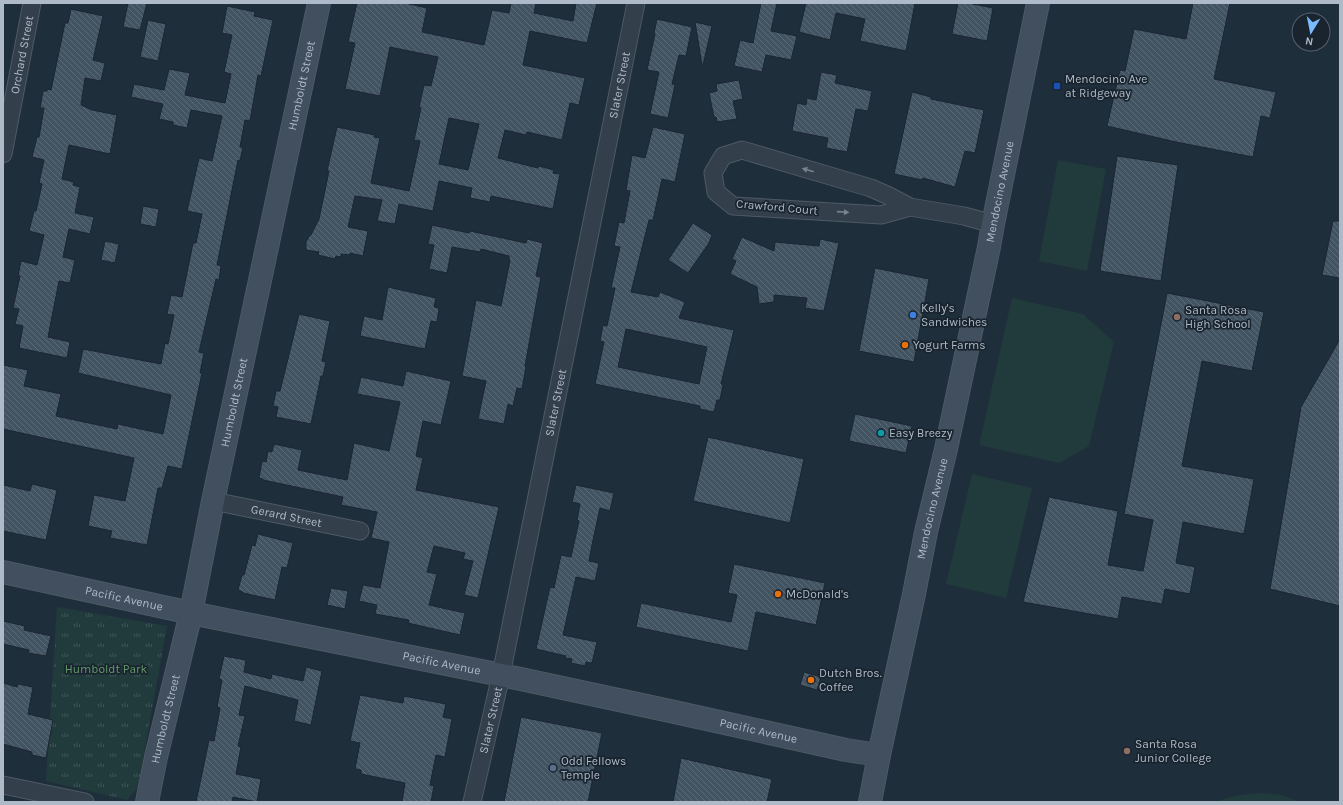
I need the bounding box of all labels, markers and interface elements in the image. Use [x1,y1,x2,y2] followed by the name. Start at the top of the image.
[1291,12,1331,52] north arrow
[8,14,37,95] street label: Orchard Street
[1304,34,1314,48] text: N
[285,39,318,132] street label: Humboldt Street
[606,50,633,120] street label: Slater Street
[1065,72,1147,100] place label: Mendocino Ave at Ridgeway
[1052,81,1062,91] marker: Mendocino Ave at Ridgeway
[983,140,1017,244] street label: Mendocino Avenue
[802,167,814,173] one-way arrow
[736,196,819,218] street label: Crawford Court
[837,209,849,216] one-way arrow
[921,301,987,329] place label: Kelly's Sandwiches
[1185,303,1251,331] place label: Santa Rosa High School
[908,310,918,320] marker: Kelly's Sandwiches
[1172,312,1182,322] marker: Santa Rosa High School
[913,338,986,352] place label: Yogurt Farms
[900,340,910,350] marker: Yogurt Farms
[218,356,250,448] street label: Humboldt Street
[542,367,569,437] street label: Slater Street
[889,426,953,440] place label: Easy Breezy
[876,428,886,438] marker: Easy Breezy
[914,457,951,560] street label: Mendocino Avenue
[250,502,324,530] street label: Gerard Street
[84,583,164,614] street label: Pacific Avenue
[786,587,849,601] place label: McDonald's
[773,589,783,599] marker: McDonald's
[401,648,482,678] street label: Pacific Avenue
[65,662,147,676] park label: Humboldt Park
[819,666,882,694] place label: Dutch Bros. Coffee
[148,673,183,765] street label: Humboldt Street
[806,675,816,685] marker: Dutch Bros. Coffee
[476,685,505,755] street label: Slater Street
[718,715,799,746] street label: Pacific Avenue
[1135,737,1211,765] place label: Santa Rosa Junior College
[1122,746,1132,756] marker: Santa Rosa Junior College
[561,754,626,782] place label: Odd Fellows Temple
[548,763,558,773] marker: Odd Fellows Temple

